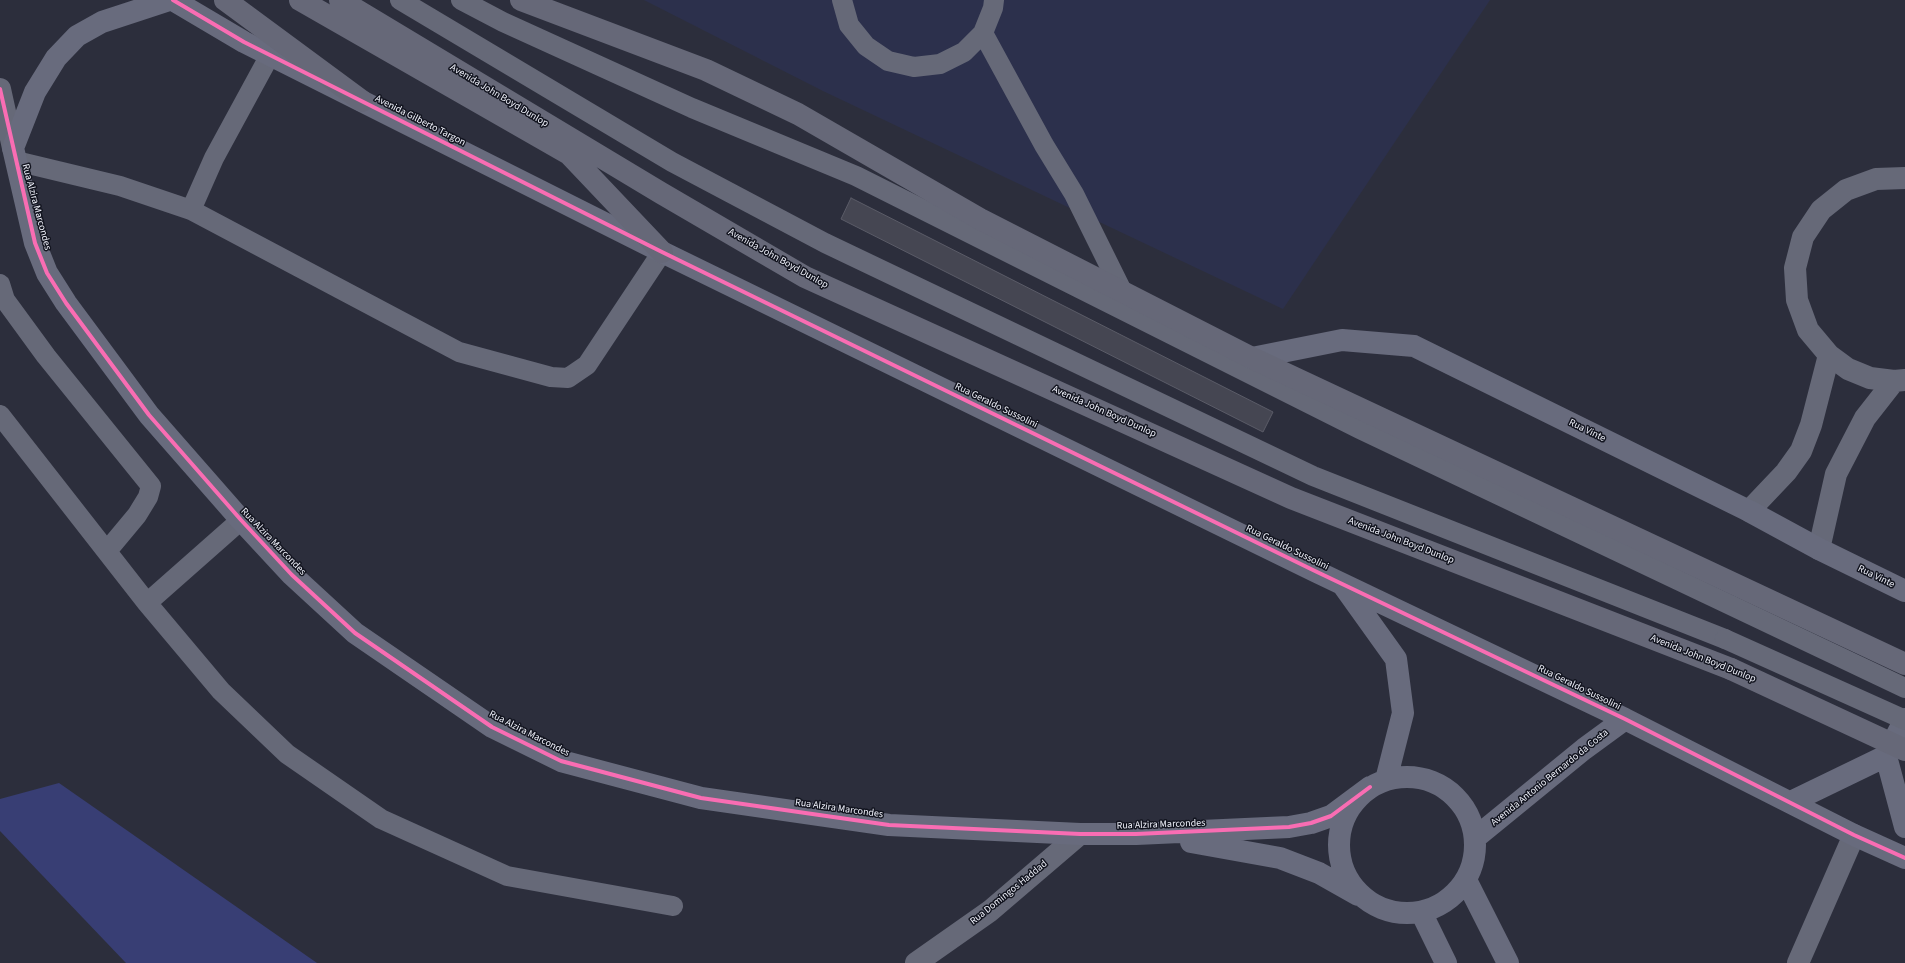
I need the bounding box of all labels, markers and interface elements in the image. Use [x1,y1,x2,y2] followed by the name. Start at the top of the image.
[448,62,550,130] street label: Avenida John Boyd Dunlop
[373,93,467,149] street label: Avenida Gilberto Targon
[19,163,53,251] street label: Rua Alzira Marcondes
[726,226,830,292] street label: Avenida John Boyd Dunlop
[953,381,1039,431] street label: Rua Geraldo Sussolini
[1050,384,1158,440] street label: Avenida John Boyd Dunlop
[1567,417,1607,445] street label: Rua Vinte
[238,506,308,578] street label: Rua Alzira Marcondes
[1346,515,1456,567] street label: Avenida John Boyd Dunlop
[1244,523,1330,573] street label: Rua Geraldo Sussolini
[1856,563,1896,591] street label: Rua Vinte
[1649,632,1757,686] street label: Avenida John Boyd Dunlop
[1536,663,1622,713] street label: Rua Geraldo Sussolini
[487,709,571,759] street label: Rua Alzira Marcondes
[1489,727,1611,829] street label: Avenida Antonio Bernardo da Costa
[794,797,884,821] street label: Rua Alzira Marcondes
[1116,817,1206,833] street label: Rua Alzira Marcondes
[968,858,1050,928] street label: Rua Domingos Haddad

